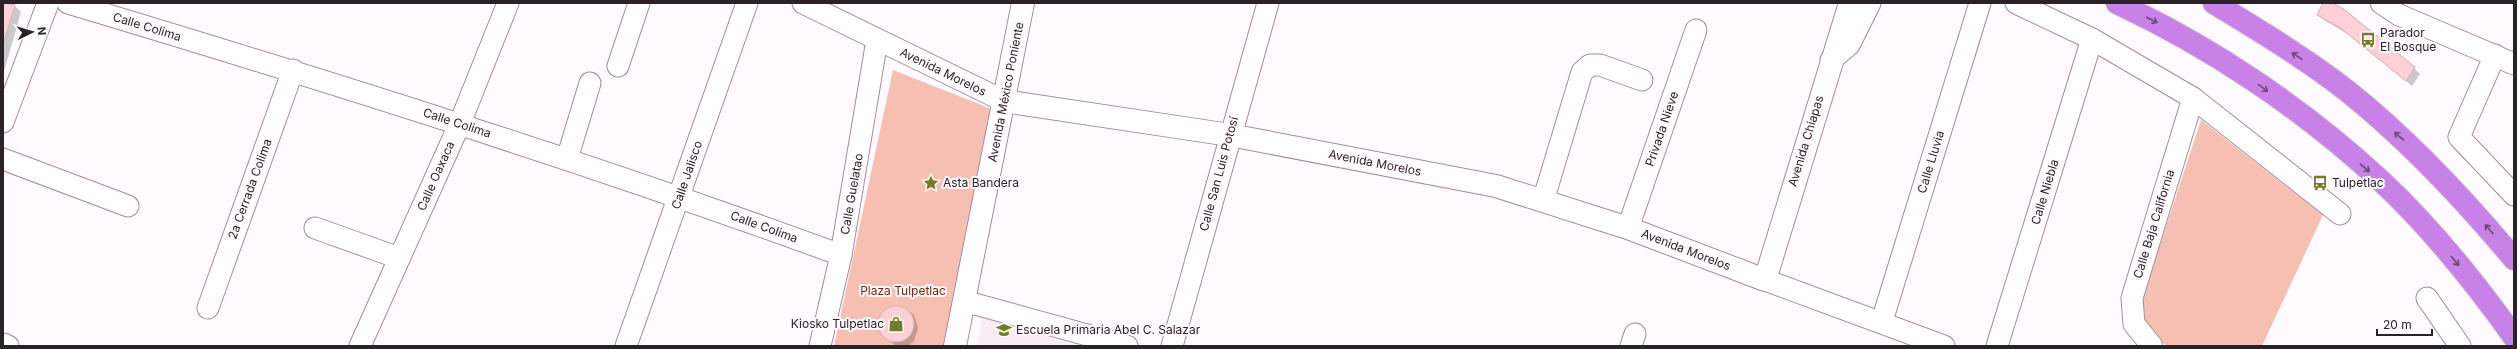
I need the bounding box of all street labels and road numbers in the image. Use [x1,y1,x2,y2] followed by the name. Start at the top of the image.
[111,9,183,44] street label: Calle Colima
[985,21,1026,163] street label: Avenida México Poniente
[898,44,989,99] street label: Avenida Morelos
[1642,89,1681,168] street label: Privada Nieve
[1785,93,1827,188] street label: Avenida Chiapas
[421,104,493,141] street label: Calle Colima
[1196,115,1241,233] street label: Calle San Luis Potosí
[1914,129,1947,195] street label: Calle Lluvia
[224,137,275,241] street label: 2a Cerrada Colima
[414,139,458,213] street label: Calle Oaxaca
[668,139,705,211] street label: Calle Jalisco
[1327,146,1423,179] street label: Avenida Morelos
[837,152,866,236] street label: Calle Guelatao
[2027,157,2062,226] street label: Calle Niebla
[2130,167,2177,280] street label: Calle Baja California
[728,207,800,246] street label: Calle Colima
[1640,226,1733,273] street label: Avenida Morelos

